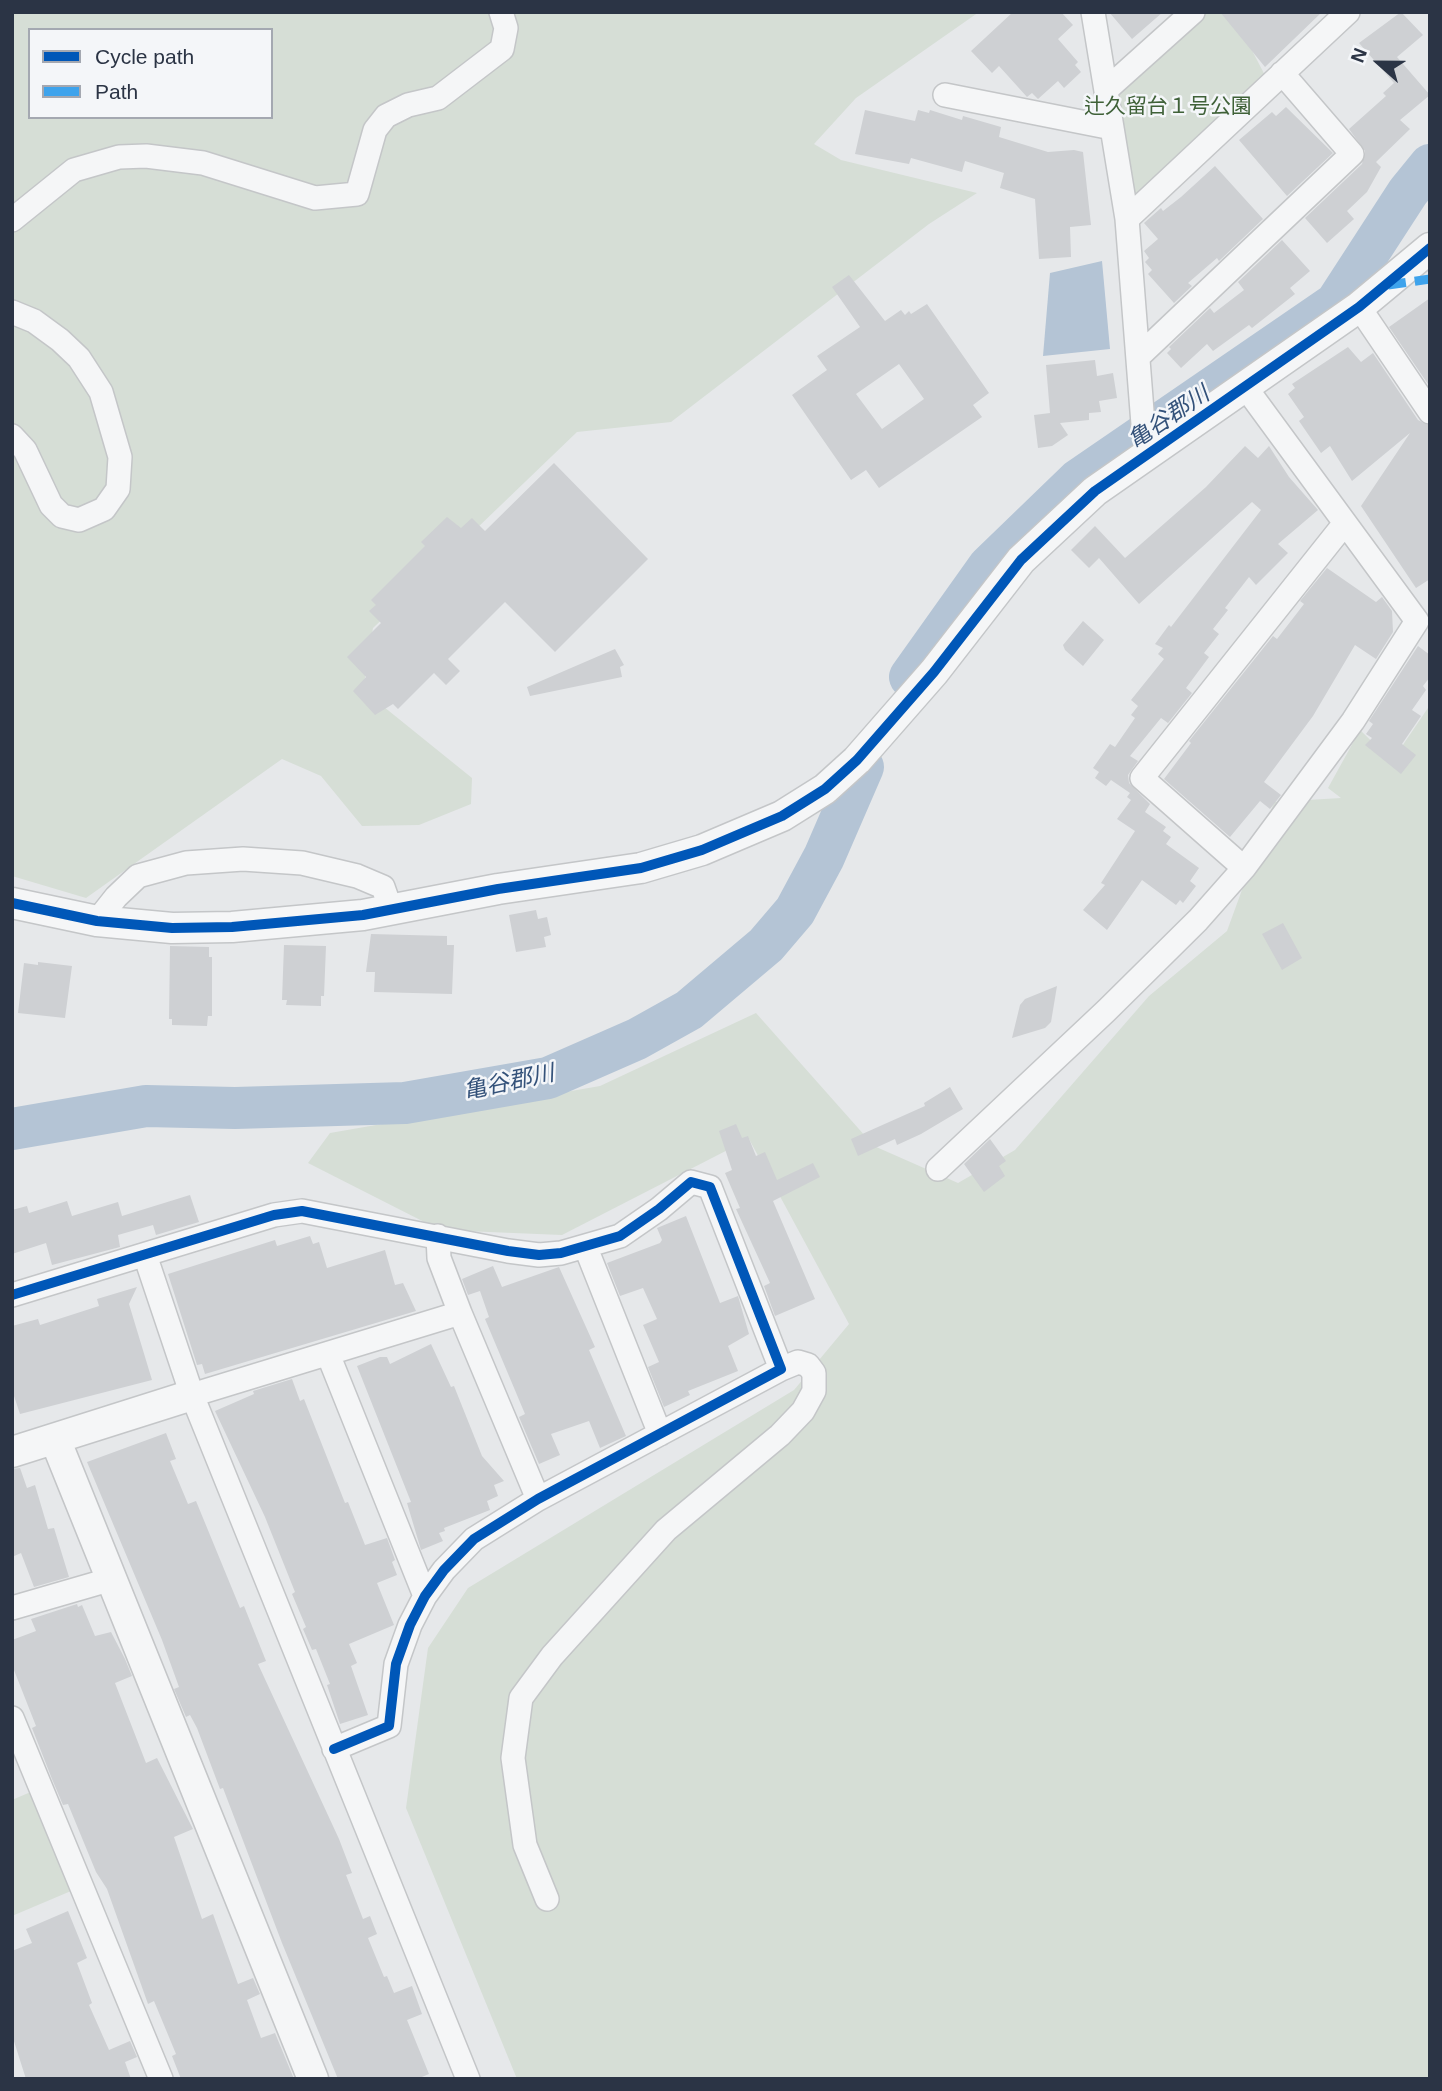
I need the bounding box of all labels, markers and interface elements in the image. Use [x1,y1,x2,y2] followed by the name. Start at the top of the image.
[28,28,273,119] legend
[1344,28,1414,98] north arrow
[95,45,194,68] text: Cycle path
[1347,45,1371,65] text: N
[95,80,138,103] text: Path
[1084,94,1252,120] park label: 辻久留台１号公園
[1123,381,1215,455] water label: 亀谷郡川
[461,1060,557,1106] water label: 亀谷郡川

